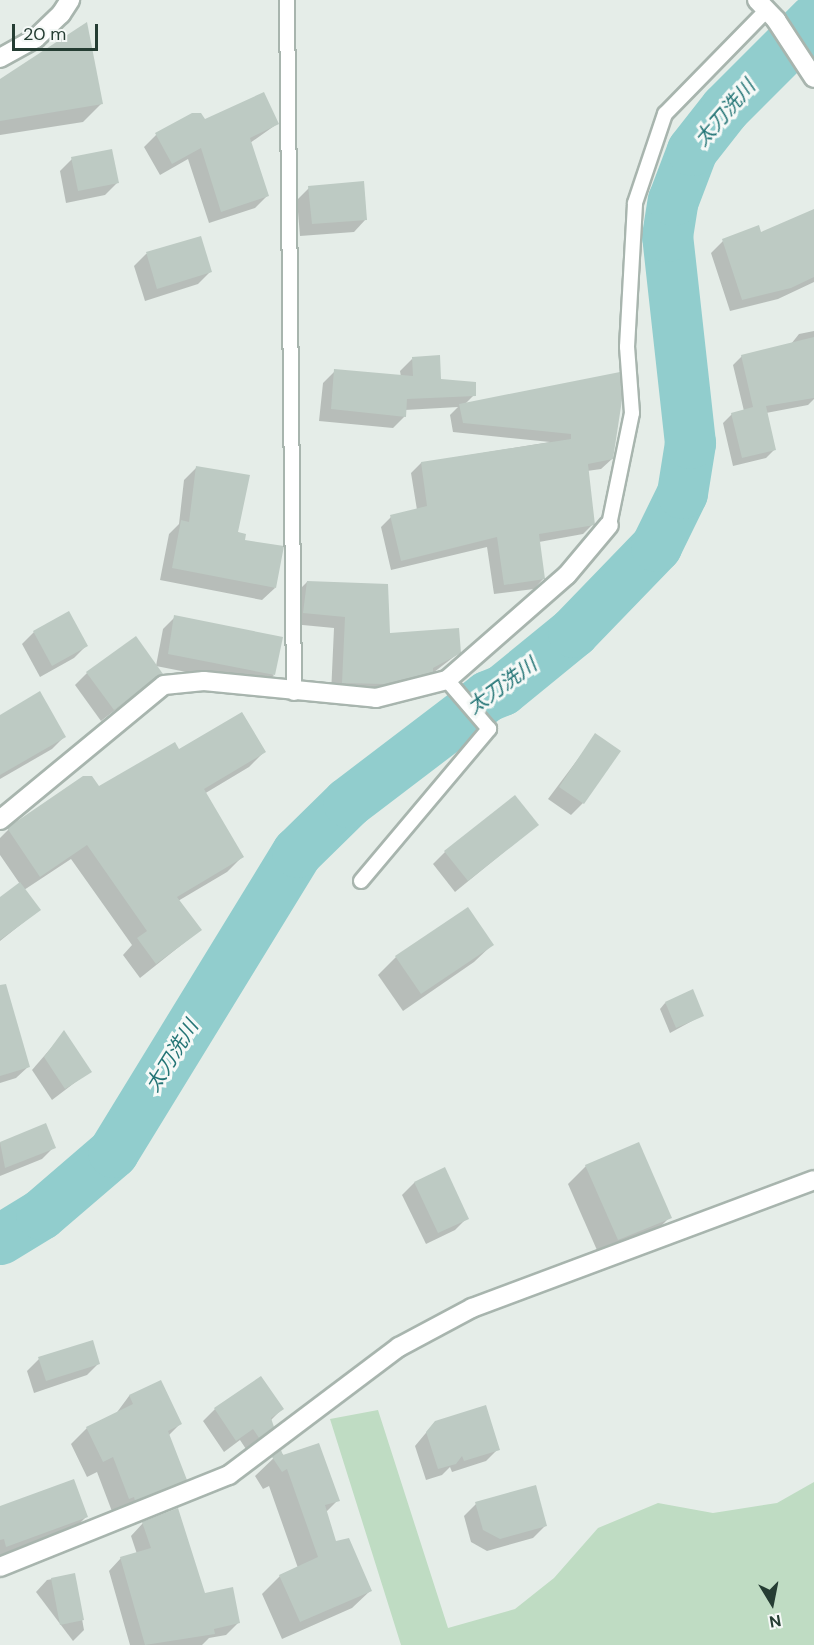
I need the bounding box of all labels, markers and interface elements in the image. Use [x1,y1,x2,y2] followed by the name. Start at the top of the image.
[15,12,100,50] scale bar
[23,22,66,46] text: 20 m
[690,75,760,151] water label: 太刀洗川
[463,653,541,719] water label: 太刀洗川
[141,1016,203,1096] water label: 太刀洗川
[742,1573,802,1633] north arrow
[768,1610,783,1633] text: N

